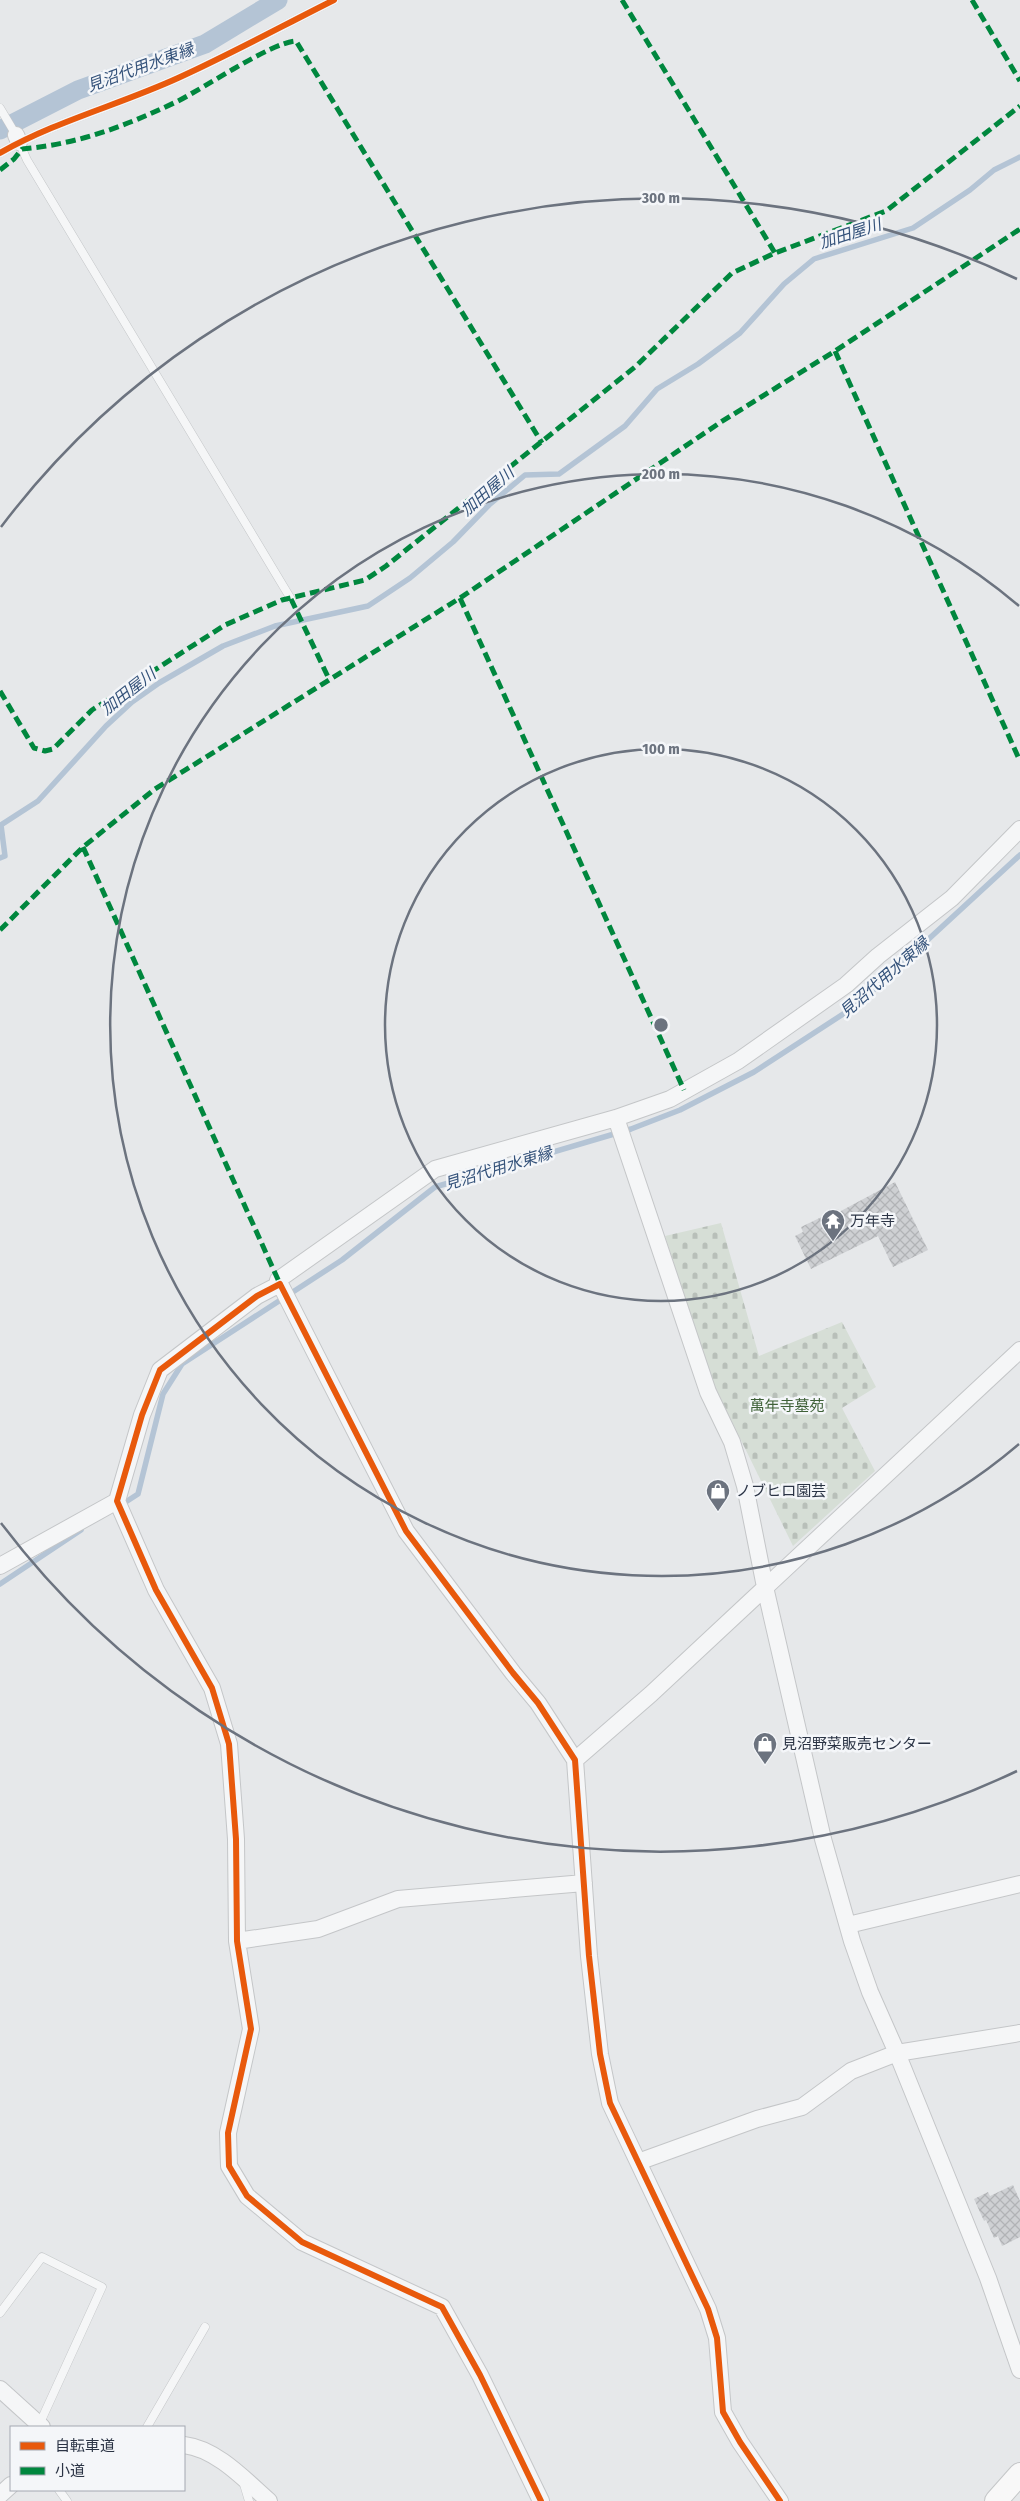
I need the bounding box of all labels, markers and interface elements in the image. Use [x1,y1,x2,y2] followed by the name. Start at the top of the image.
[84,39,198,96] water label: 見沼代用水東縁
[641,189,680,207] text: 300 m
[817,214,885,252] water label: 加田屋川
[457,462,519,520] water label: 加田屋川
[641,465,680,483] text: 200 m
[97,663,161,719] water label: 加田屋川
[642,740,680,758] text: 100 m
[836,932,934,1021] water label: 見沼代用水東縁
[652,1016,670,1034] centre of rings
[442,1142,556,1194] water label: 見沼代用水東縁
[820,1208,846,1242] temple icon: 万年寺
[850,1212,895,1230] place label: 万年寺
[749,1397,825,1415] park label: 萬年寺墓苑
[705,1478,731,1512] shop icon: ノブヒロ園芸
[736,1482,826,1500] place label: ノブヒロ園芸
[752,1731,778,1765] shop icon: 見沼野菜販売センター
[782,1735,932,1753] place label: 見沼野菜販売センター
[10,2426,185,2491] legend
[55,2437,115,2455] text: 自転車道
[55,2462,85,2480] text: 小道

